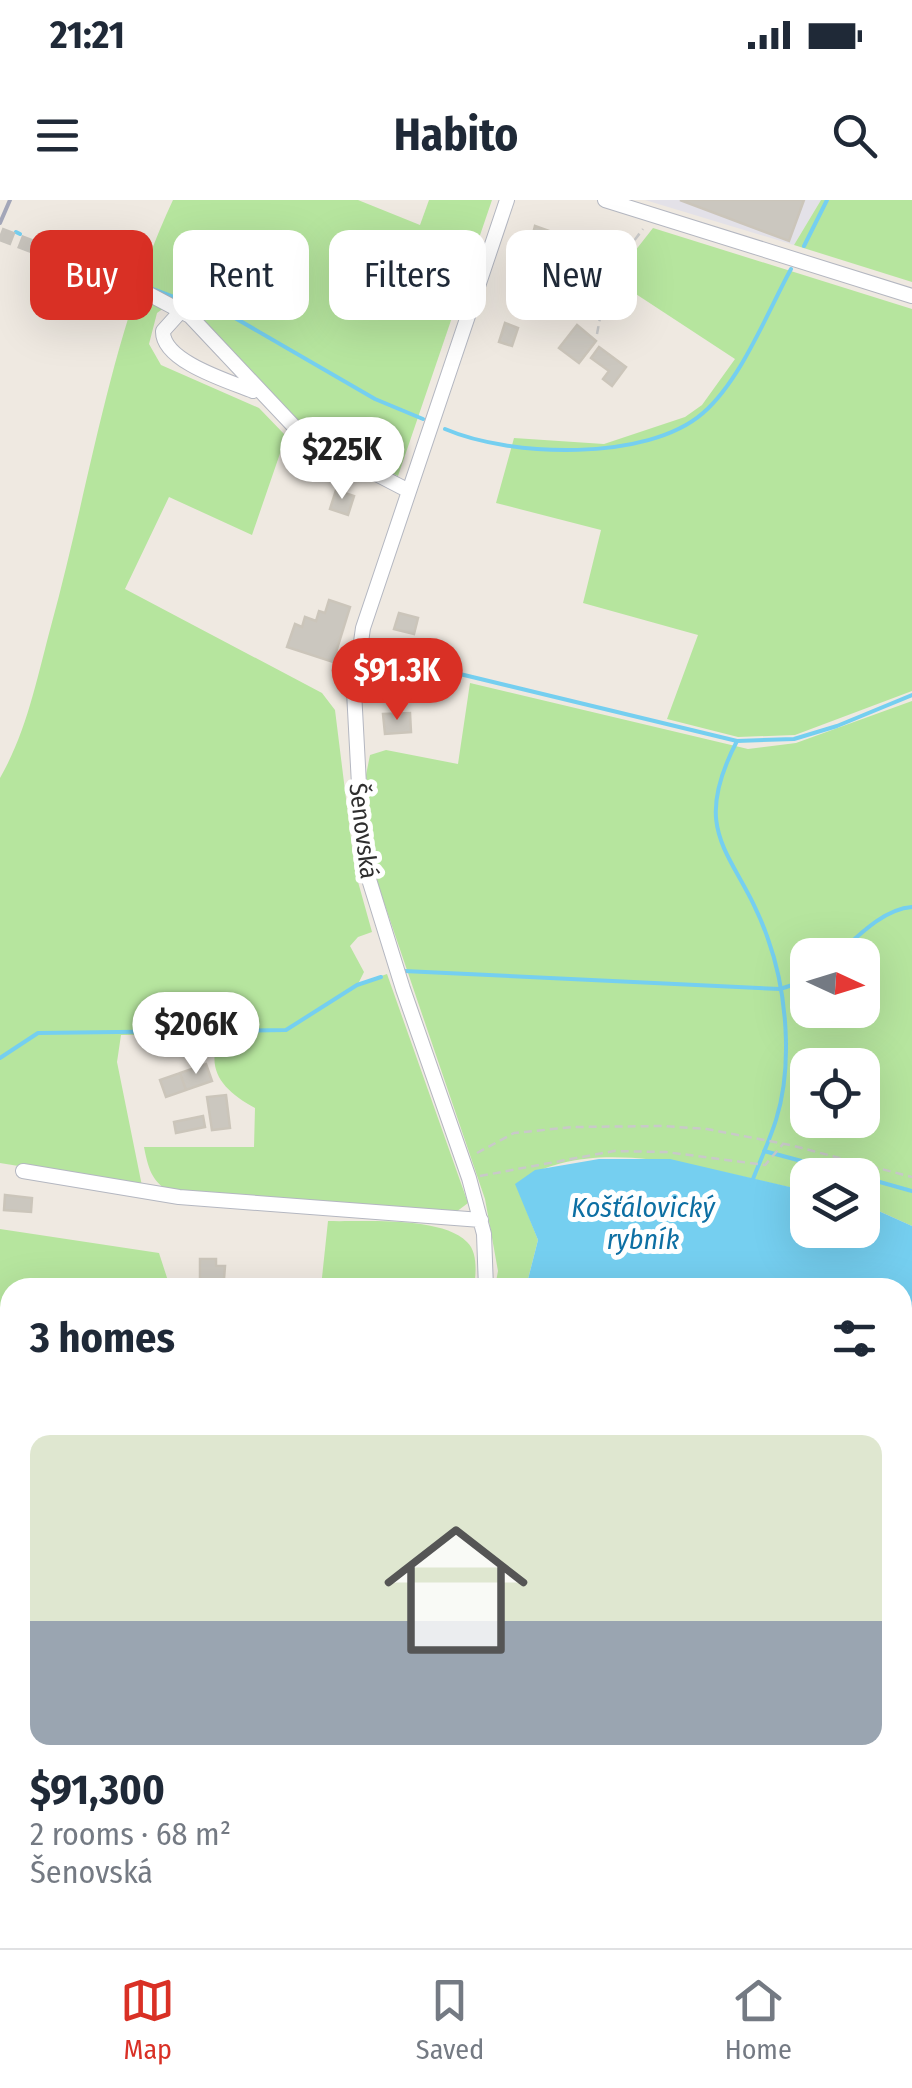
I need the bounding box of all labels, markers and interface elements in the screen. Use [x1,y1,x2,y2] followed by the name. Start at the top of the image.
[50,12,125,58] text: 21:21
[30,108,85,163] icon: menu
[394,108,518,162] text: Habito
[827,108,882,163] icon: search
[30,230,153,320] chip: Buy
[173,230,309,320] chip: Rent
[329,230,486,320] chip: Filters
[506,230,637,320] chip: New
[272,417,412,502] pin: $225K
[302,430,382,468] text: $225K
[316,638,478,723] pin: $91.3K
[354,651,440,689] text: $91.3K
[342,781,385,881] street label: Šenovská
[790,938,880,1028] north arrow
[790,938,880,1248] map controls
[126,992,266,1077] pin: $206K
[154,1005,238,1043] text: $206K
[790,1048,880,1138] button: locate
[790,1158,880,1248] button: layers
[571,1191,716,1256] water label: Košťálovický rybník
[827,1311,882,1366] icon: filters
[30,1313,175,1363] text: 3 homes
[366,1500,546,1680] icon: home
[30,1765,165,1815] text: $91,300
[30,1815,231,1853] text: 2 rooms · 68 m²
[30,1853,153,1891] text: Šenovská
[120,1973,175,2066] tab: Map
[416,1973,484,2066] tab: Saved
[725,1973,792,2066] tab: Home

